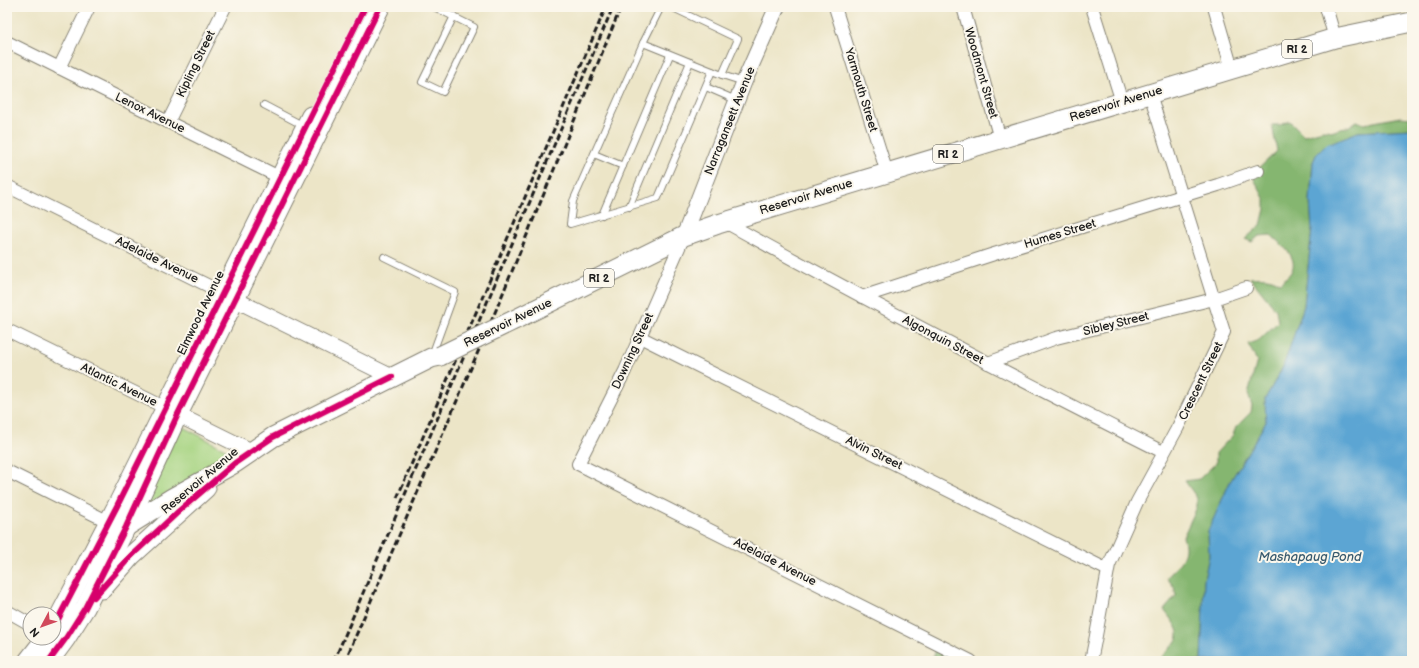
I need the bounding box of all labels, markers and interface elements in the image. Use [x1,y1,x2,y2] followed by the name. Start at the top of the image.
[961,26,1001,121] street label: Woodmont Street
[173,28,219,100] street label: Kipling Street
[1282,40,1312,58] road number: RI 2
[841,45,881,134] street label: Yarmouth Street
[701,65,759,177] street label: Narragansett Avenue
[1068,83,1164,125] street label: Reservoir Avenue
[113,90,187,136] street label: Lenox Avenue
[933,145,963,163] road number: RI 2
[758,176,854,218] street label: Reservoir Avenue
[1022,216,1098,252] street label: Humes Street
[113,233,201,287] street label: Adelaide Avenue
[174,268,228,358] street label: Elmwood Avenue
[584,269,614,287] road number: RI 2
[462,295,554,351] street label: Reservoir Avenue
[1082,309,1151,339] street label: Sibley Street
[609,310,657,392] street label: Downing Street
[900,312,986,368] street label: Algonquin Street
[1175,339,1227,423] street label: Crescent Street
[78,360,160,410] street label: Atlantic Avenue
[843,433,905,473] street label: Alvin Street
[158,444,242,518] street label: Reservoir Avenue
[731,535,819,589] street label: Adelaide Avenue
[1259,549,1362,565] water label: Mashapaug Pond
[22,606,62,646] north arrow
[27,625,42,640] text: N

